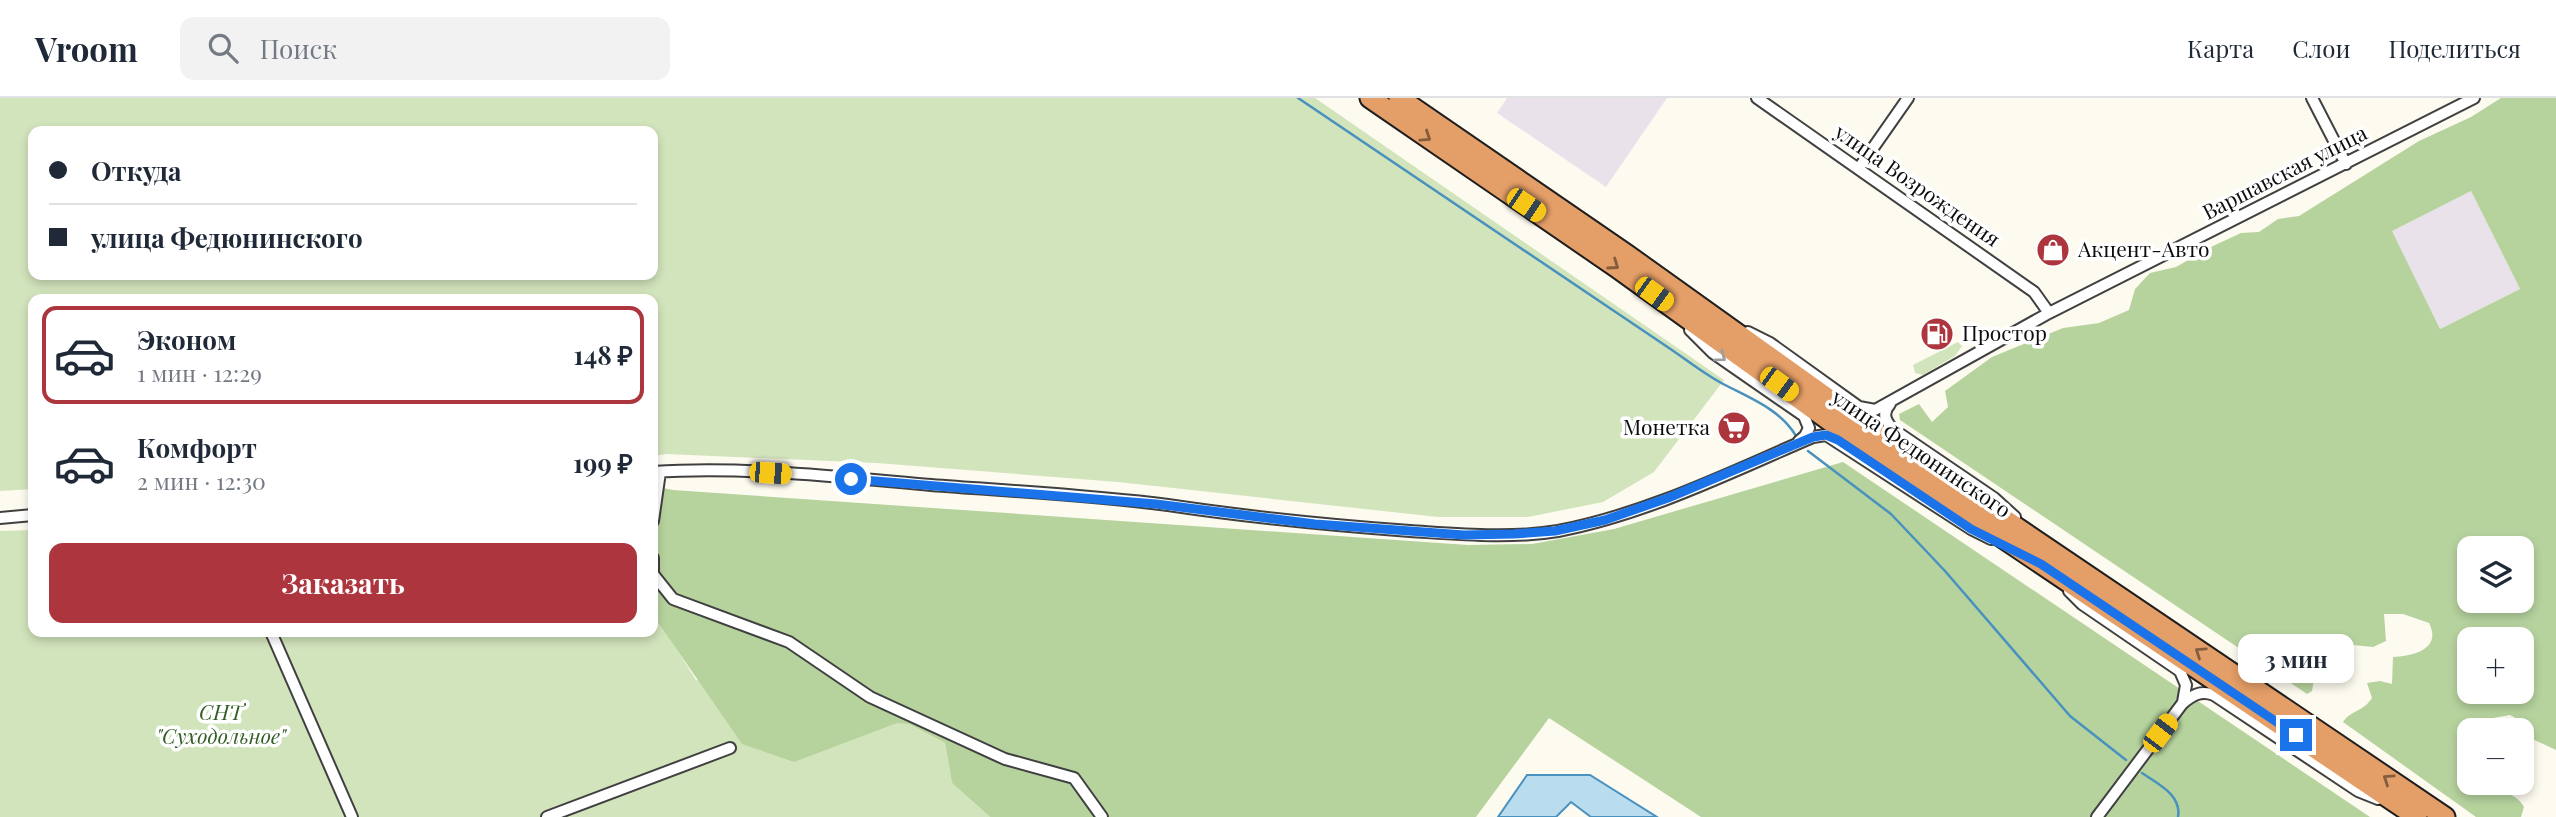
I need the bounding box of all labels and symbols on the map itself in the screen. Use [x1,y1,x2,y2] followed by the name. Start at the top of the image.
[1829,116,2006,252] street label: улица Возрождения
[2197,117,2372,225] street label: Варшавская улица
[1418,128,1431,141] one-way arrow
[1503,185,1550,225] car
[2034,231,2072,269] shop icon: Акцент-Авто
[2077,234,2210,262] place label: Акцент-Авто
[1606,257,1619,269] one-way arrow
[1631,273,1678,315] car
[1918,315,1956,353] fuel station icon: Простор
[1962,318,2047,346] place label: Простор
[1713,349,1726,362] one-way arrow
[1756,363,1803,405] car
[1826,381,2017,523] street label: улица Федюнинского
[1715,409,1753,447] supermarket icon: Монетка
[1623,412,1711,440] place label: Монетка
[749,461,792,485] car
[835,463,867,495] route start
[2238,634,2354,682] callout: 3 мин
[2195,647,2208,660] one-way arrow
[156,697,288,749] park label: СНТ "Суходольное"
[2139,710,2182,756] car
[2280,719,2312,751] route end
[2383,774,2396,787] one-way arrow

